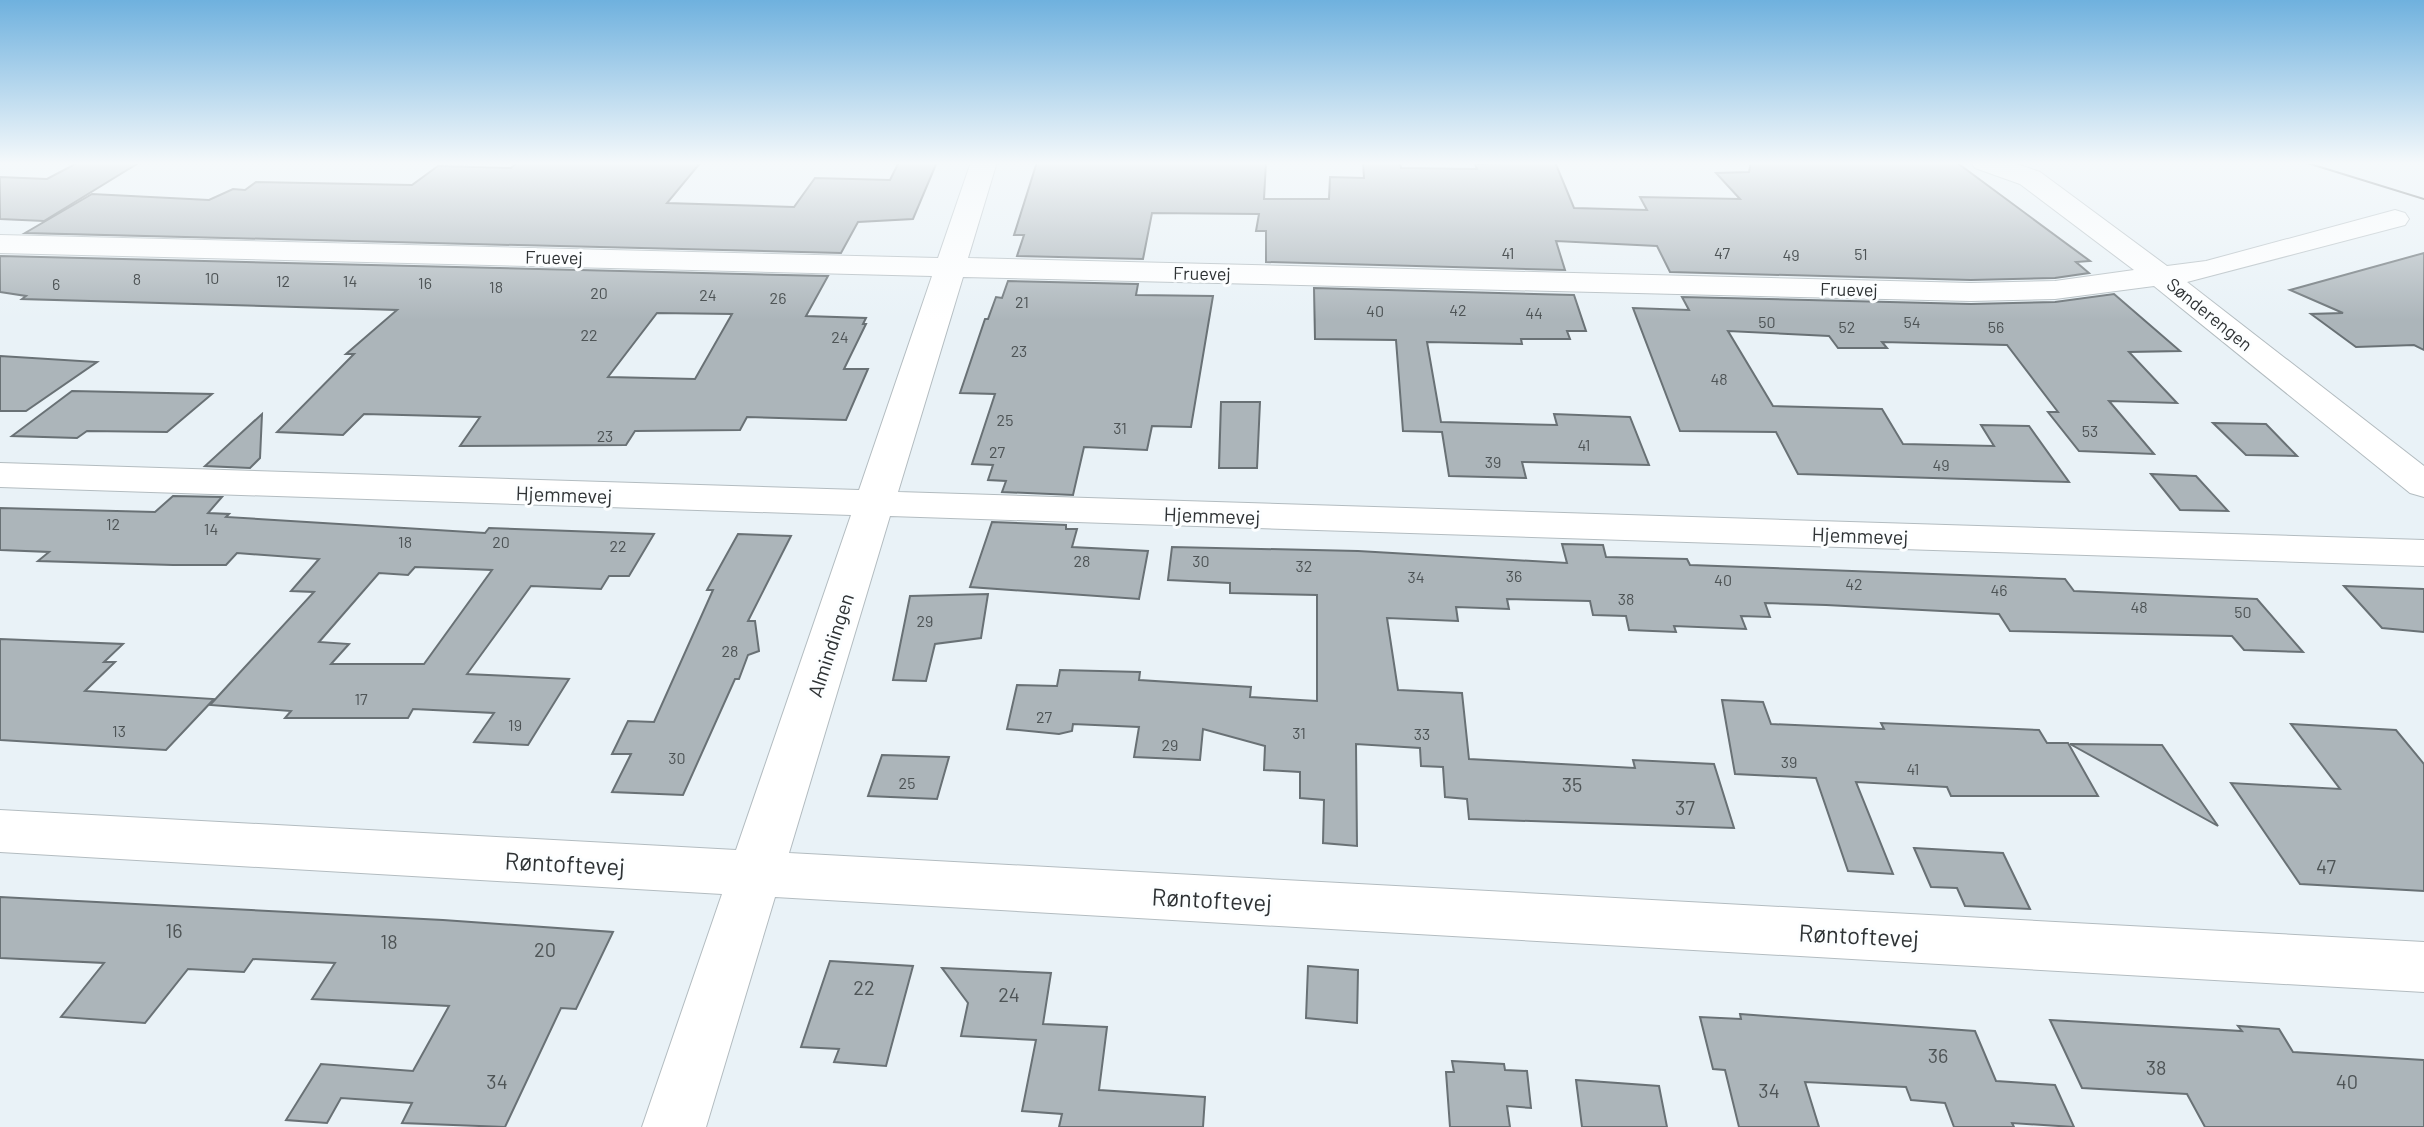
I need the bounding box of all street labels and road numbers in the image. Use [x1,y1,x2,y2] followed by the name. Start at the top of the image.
[525,245,583,269] street label: Fruevej
[1173,261,1231,285] street label: Fruevej
[2163,273,2257,355] street label: Sønderengen
[1820,277,1878,301] street label: Fruevej
[515,480,613,508] street label: Hjemmevej
[1163,501,1261,529] street label: Hjemmevej
[1811,521,1909,549] street label: Hjemmevej
[802,590,858,700] street label: Almindingen
[504,845,626,881] street label: Røntoftevej
[1151,881,1273,917] street label: Røntoftevej
[1798,917,1920,953] street label: Røntoftevej

